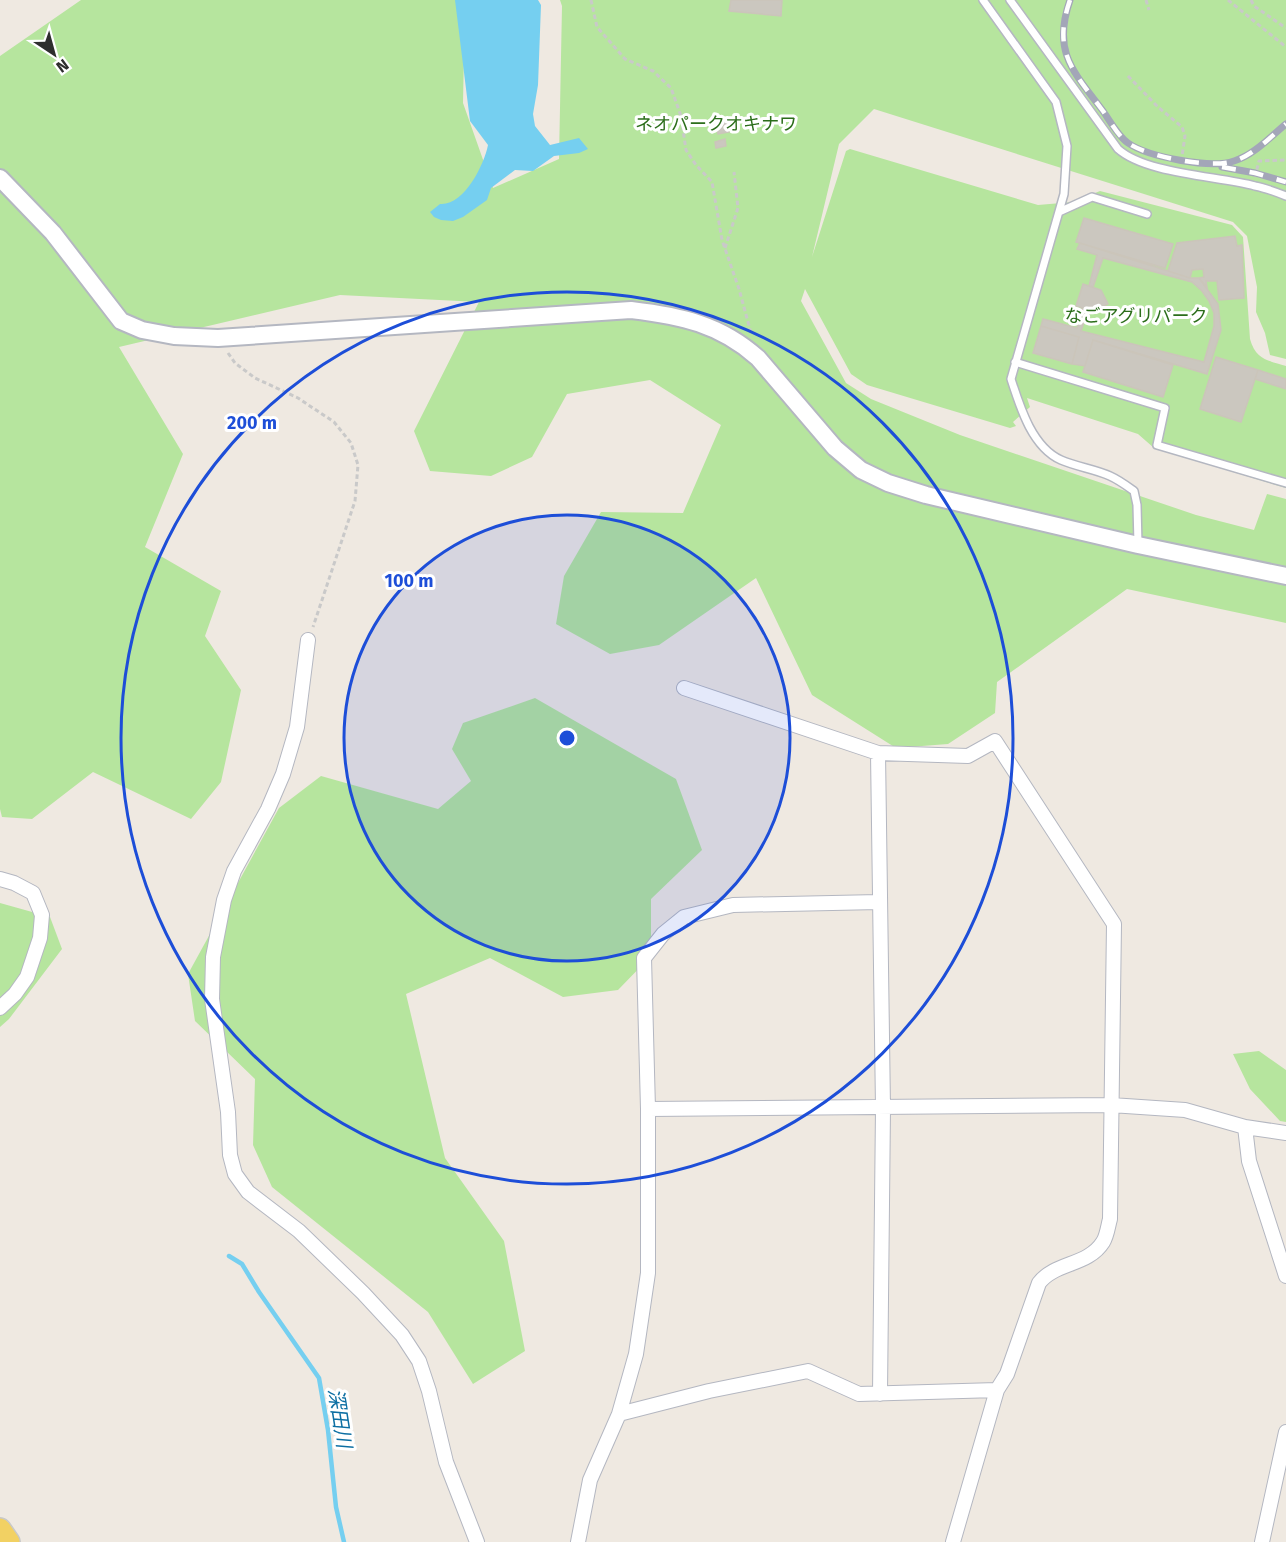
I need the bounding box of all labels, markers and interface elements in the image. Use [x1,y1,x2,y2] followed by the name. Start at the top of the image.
[24,24,84,84] north arrow
[53,55,72,77] text: N
[635,113,797,135] park label: ネオパークオキナワ
[1064,305,1208,327] park label: なごアグリパーク
[227,412,277,434] text: 200 m
[385,570,433,592] text: 100 m
[557,728,577,748] centre of rings
[323,1386,357,1451] water label: 深田川

